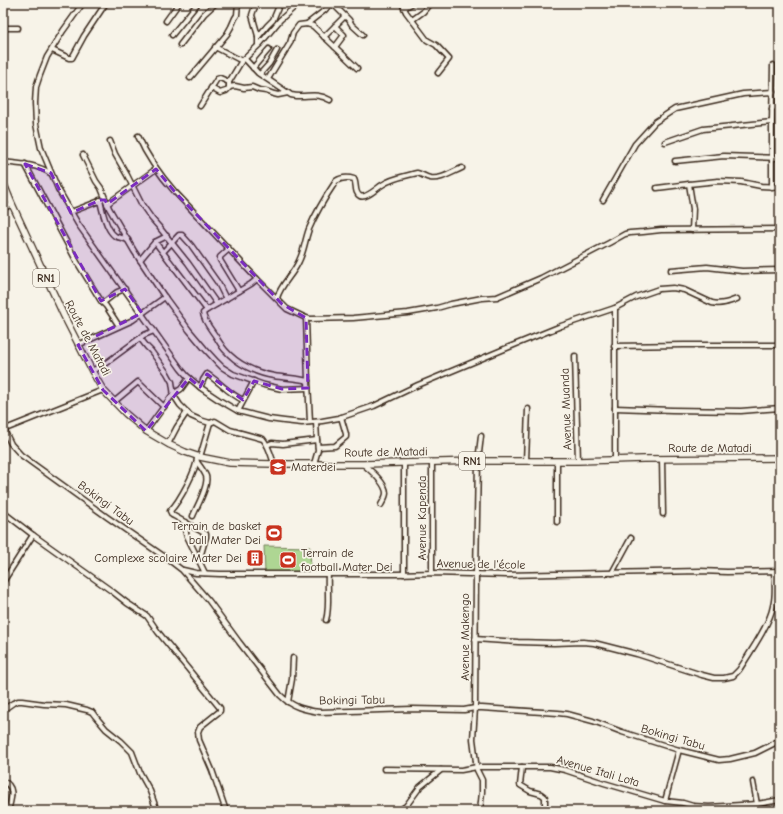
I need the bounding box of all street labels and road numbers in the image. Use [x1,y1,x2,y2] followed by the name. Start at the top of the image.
[33,269,59,287] road number: RN1
[62,298,114,378] street label: Route de Matadi
[558,368,574,450] street label: Avenue Muanda
[668,441,752,455] street label: Route de Matadi
[344,444,428,460] street label: Route de Matadi
[459,452,485,470] road number: RN1
[415,475,429,561] street label: Avenue Kapenda
[75,478,137,528] street label: Bokingi Tabu
[437,556,525,572] street label: Avenue de l'école
[458,593,472,681] street label: Avenue Makengo
[319,692,385,708] street label: Bokingi Tabu
[639,721,707,753] street label: Bokingi Tabu
[555,753,641,789] street label: Avenue Itali Lota

